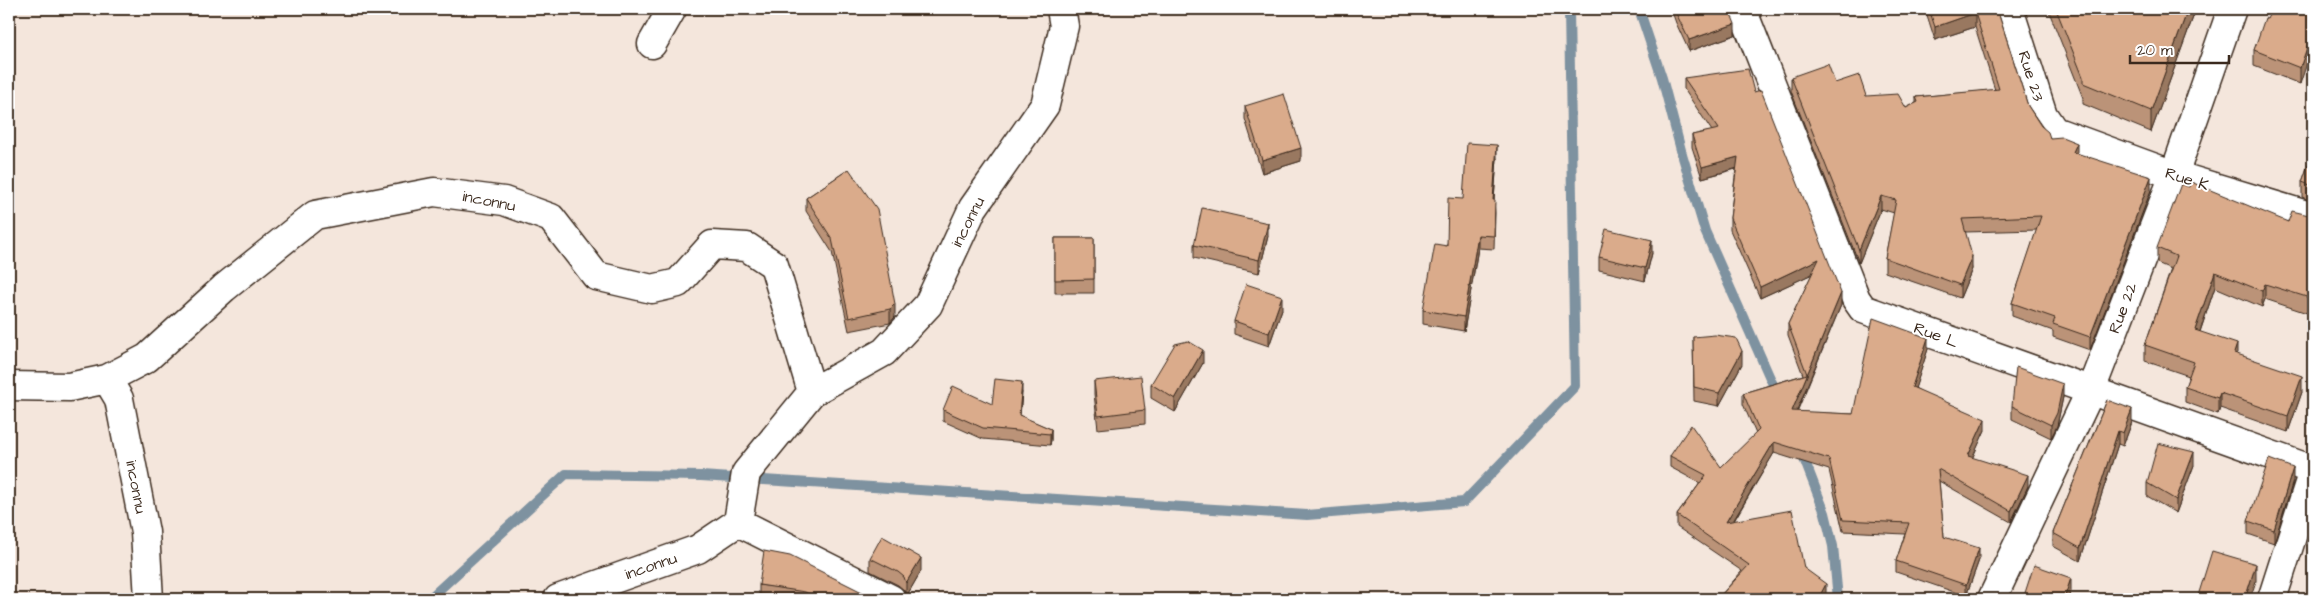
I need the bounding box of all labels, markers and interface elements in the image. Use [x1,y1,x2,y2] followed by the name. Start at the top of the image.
[2130,32,2228,64] scale bar
[2137,40,2173,61] text: 20 m
[2013,48,2049,104] street label: Rue 23
[2163,162,2212,196] street label: Rue K
[461,185,517,217] street label: inconnu
[946,193,990,251] street label: inconnu
[2103,279,2143,337] street label: Rue 22
[1911,317,1961,353] street label: Rue L
[120,459,152,515] street label: inconnu
[622,547,680,585] street label: inconnu

